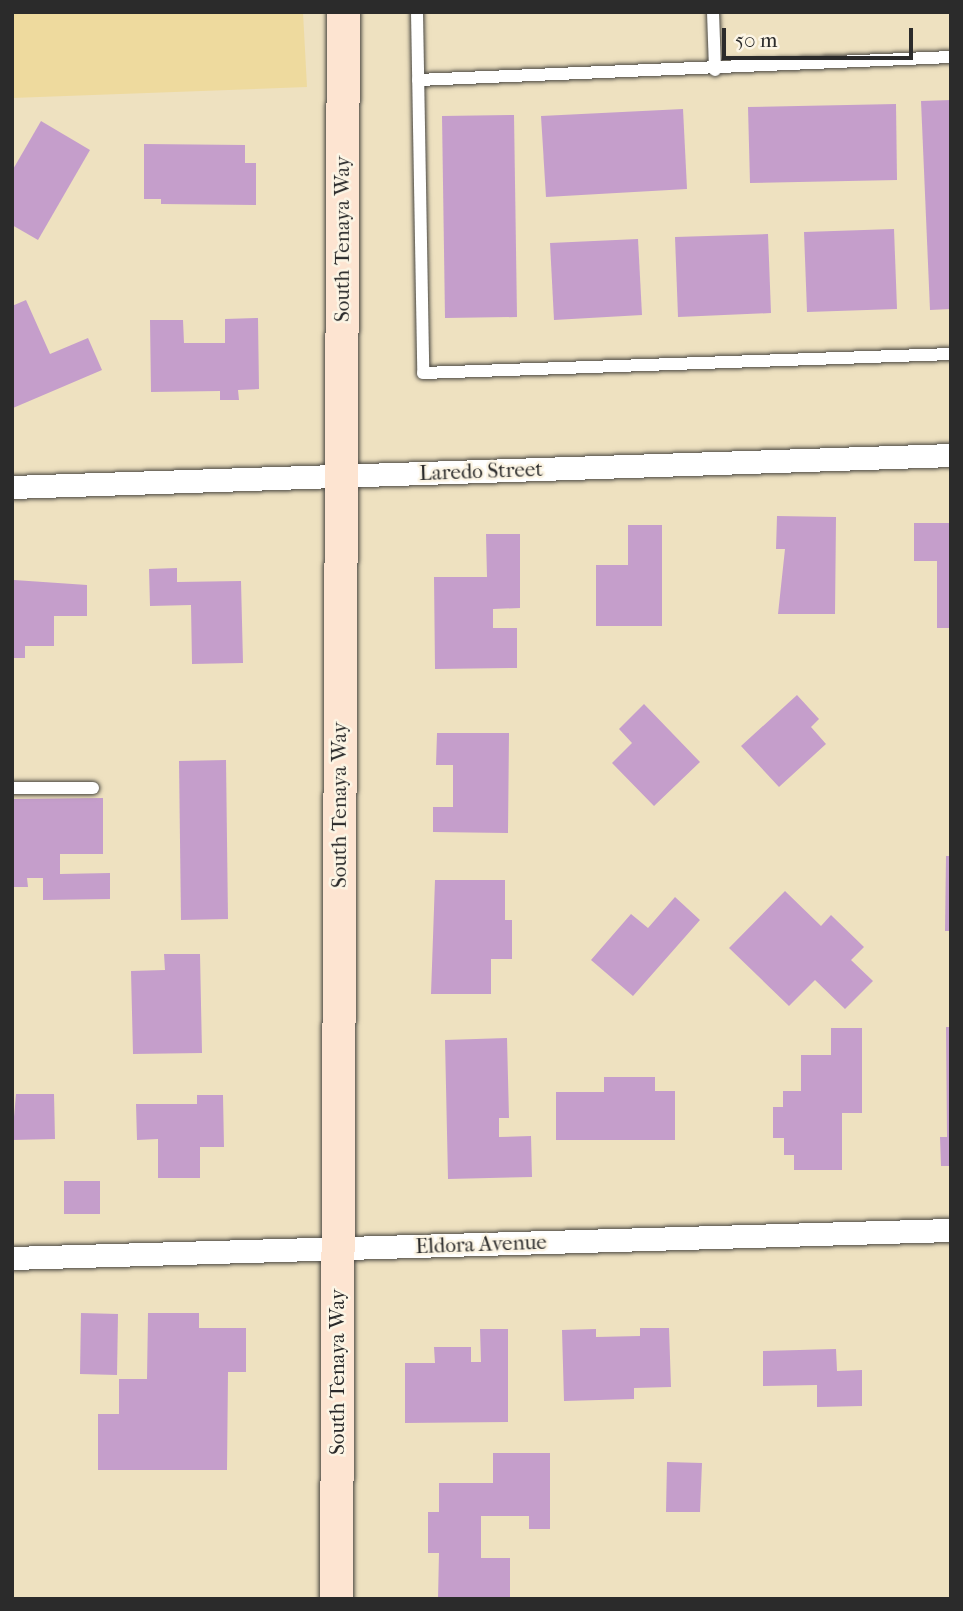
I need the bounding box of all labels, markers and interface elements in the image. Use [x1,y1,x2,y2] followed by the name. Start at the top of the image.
[725,14,916,58] scale bar
[735,28,778,52] text: 50 m
[329,156,355,322] street label: South Tenaya Way
[419,456,543,486] street label: Laredo Street
[326,722,352,888] street label: South Tenaya Way
[415,1229,547,1259] street label: Eldora Avenue
[324,1289,350,1455] street label: South Tenaya Way

